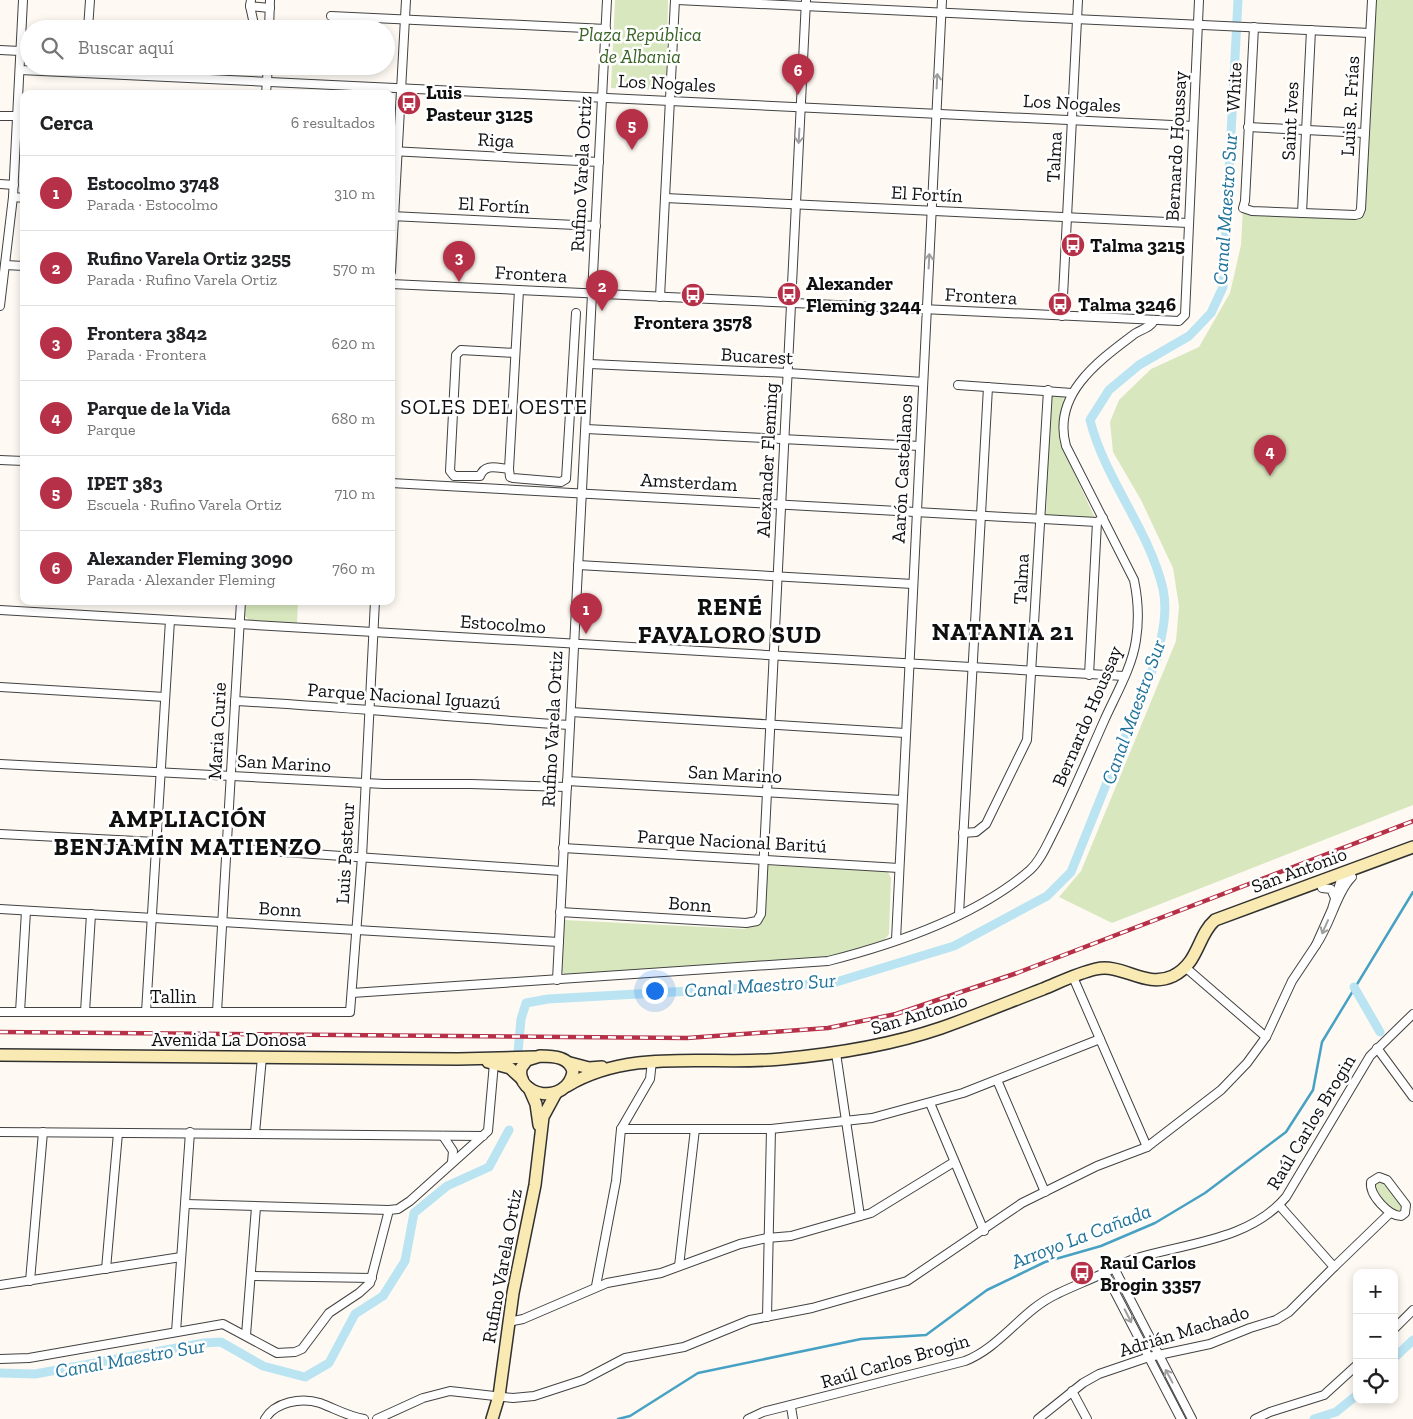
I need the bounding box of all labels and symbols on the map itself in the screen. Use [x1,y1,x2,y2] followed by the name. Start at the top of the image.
[578,23,702,68] park label: Plaza República de Albania
[782,54,814,95] pin: 6
[1336,55,1364,157] street label: Luis R. Frías
[1221,62,1247,112] street label: White
[617,69,717,97] street label: Los Nogales
[1161,70,1191,222] street label: Bernardo Houssay
[933,73,942,89] one-way arrow
[426,81,533,126] place label: Luis Pasteur 3125
[1276,81,1304,161] street label: Saint Ives
[1022,89,1122,117] street label: Los Nogales
[396,90,422,116] bus stop icon: Luis Pasteur 3125
[565,95,597,253] street label: Rufino Varela Ortiz
[616,109,648,150] pin: 5
[477,128,515,152] street label: Riga
[795,128,804,144] one-way arrow
[1041,131,1067,183] street label: Talma
[1208,132,1242,286] water label: Canal Maestro Sur
[891,181,964,207] street label: El Fortín
[458,192,531,218] street label: El Fortín
[1060,232,1086,258] bus stop icon: Talma 3215
[1090,234,1185,257] place label: Talma 3215
[443,241,475,282] pin: 3
[924,253,933,269] one-way arrow
[494,261,568,287] street label: Frontera
[586,270,618,311] pin: 2
[806,272,921,317] place label: Alexander Fleming 3244
[776,281,802,307] bus stop icon: Alexander Fleming 3244
[680,282,706,308] bus stop icon: Frontera 3578
[944,283,1018,309] street label: Frontera
[1047,291,1073,317] bus stop icon: Talma 3246
[1078,293,1176,316] place label: Talma 3246
[634,311,752,334] place label: Frontera 3578
[720,343,794,369] street label: Bucarest
[751,381,783,538] street label: Alexander Fleming
[400,394,588,419] district label: SOLES DEL OESTE
[887,394,917,544] street label: Aarón Castellanos
[1254,435,1286,476] pin: 4
[640,468,739,496] street label: Amsterdam
[1008,553,1034,605] street label: Talma
[638,592,822,649] district label: RENÉ FAVALORO SUD
[570,593,602,634] pin: 1
[459,610,547,638] street label: Estocolmo
[932,617,1074,646] district label: NATANIA 21
[1096,636,1170,787] water label: Canal Maestro Sur
[1047,642,1127,790] street label: Bernardo Houssay
[536,650,568,808] street label: Rufino Varela Ortiz
[307,678,502,714] street label: Parque Nacional Iguazú
[203,682,231,780] street label: Maria Curie
[236,749,332,777] street label: San Marino
[687,760,783,788] street label: San Marino
[331,802,359,904] street label: Luis Pasteur
[54,804,322,861] district label: AMPLIACIÓN BENJAMÍN MATIENZO
[637,825,828,857] street label: Parque Nacional Baritú
[1248,842,1350,898] street label: San Antonio
[668,891,712,917] street label: Bonn
[258,896,302,922] street label: Bonn
[1319,919,1329,934] one-way arrow
[683,968,837,1002] water label: Canal Maestro Sur
[642,978,668,1004] your location
[150,985,196,1008] street label: Tallin
[868,988,970,1040] street label: San Antonio
[152,1028,306,1051] street label: Avenida La Donosa
[1262,1050,1360,1194] street label: Raúl Carlos Brogin
[477,1187,527,1345] street label: Rufino Varela Ortiz
[1007,1198,1154,1274] water label: Arroyo La Cañada
[1100,1251,1202,1296] place label: Raul Carlos Brogin 3357
[1069,1260,1095,1286] bus stop icon: Raul Carlos Brogin 3357
[1116,1300,1252,1362] street label: Adrián Machado
[1124,1308,1133,1323] one-way arrow
[818,1329,972,1393] street label: Raúl Carlos Brogin
[53,1333,207,1383] water label: Canal Maestro Sur
[1164,1369,1173,1384] one-way arrow

